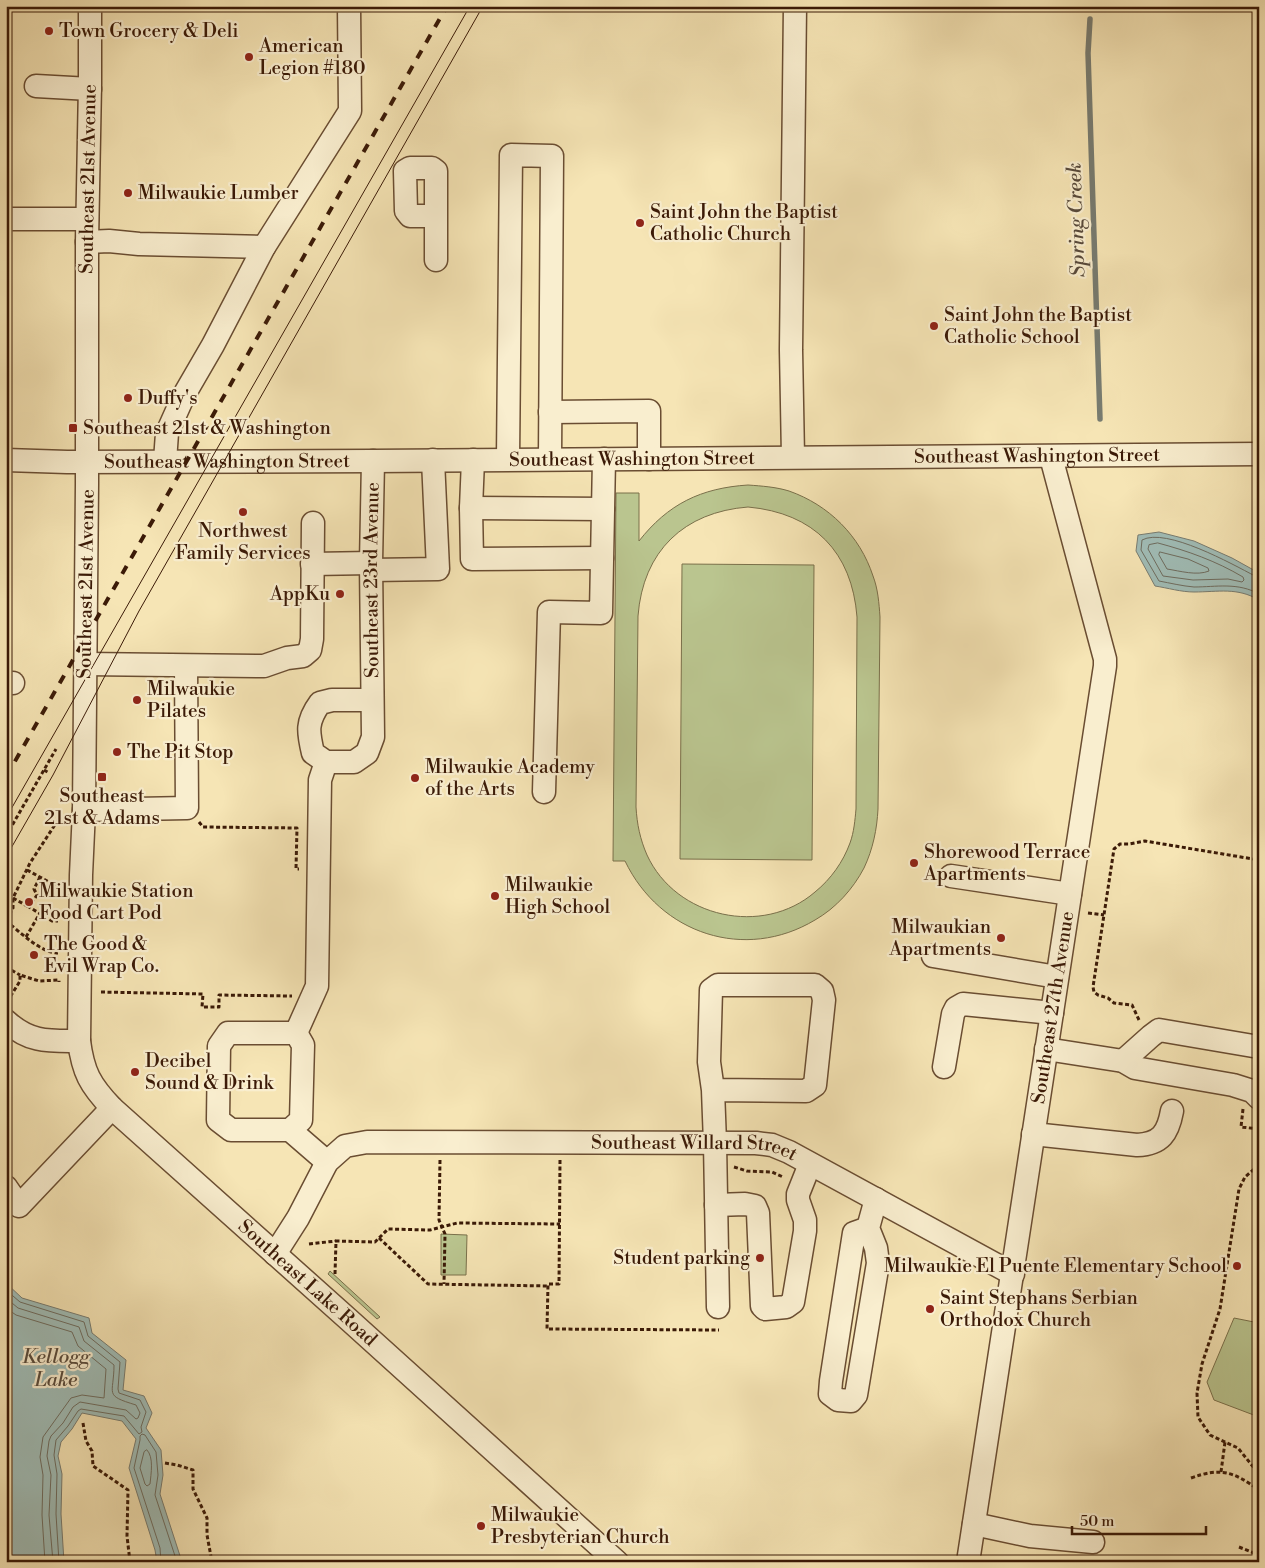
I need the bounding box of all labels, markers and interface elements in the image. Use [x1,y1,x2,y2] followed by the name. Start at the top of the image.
[59,19,239,43] place label: Town Grocery & Deli
[43,25,55,37] marker: Town Grocery & Deli
[258,34,366,80] place label: American Legion #180
[243,51,255,63] marker: American Legion #180
[74,84,102,274] street label: Southeast 21st Avenue
[1063,162,1091,278] water label: Spring Creek
[138,181,299,205] place label: Milwaukie Lumber
[122,187,134,199] marker: Milwaukie Lumber
[650,200,838,246] place label: Saint John the Baptist Catholic Church
[634,217,646,229] marker: Saint John the Baptist Catholic Church
[944,303,1132,349] place label: Saint John the Baptist Catholic School
[928,320,940,332] marker: Saint John the Baptist Catholic School
[138,386,198,410] place label: Duffy's
[122,392,134,404] marker: Duffy's
[83,416,331,440] place label: Southeast 21st & Washington
[67,422,79,434] marker: Southeast 21st & Washington
[914,443,1160,469] street label: Southeast Washington Street
[509,446,755,472] street label: Southeast Washington Street
[104,449,350,474] street label: Southeast Washington Street
[359,482,385,678] street label: Southeast 23rd Avenue
[72,489,100,679] street label: Southeast 21st Avenue
[237,506,249,518] marker: Northwest Family Services
[175,519,311,565] place label: Northwest Family Services
[269,582,330,606] place label: AppKu
[334,588,346,600] marker: AppKu
[147,677,235,723] place label: Milwaukie Pilates
[131,694,143,706] marker: Milwaukie Pilates
[127,740,234,764] place label: The Pit Stop
[111,746,123,758] marker: The Pit Stop
[425,755,596,801] place label: Milwaukie Academy of the Arts
[96,771,108,783] marker: Southeast 21st & Adams
[409,772,421,784] marker: Milwaukie Academy of the Arts
[44,784,160,830] place label: Southeast 21st & Adams
[923,840,1090,886] place label: Shorewood Terrace Apartments
[908,857,920,869] marker: Shorewood Terrace Apartments
[505,873,611,919] place label: Milwaukie High School
[39,879,194,925] place label: Milwaukie Station Food Cart Pod
[489,890,501,902] marker: Milwaukie High School
[23,896,35,908] marker: Milwaukie Station Food Cart Pod
[1026,910,1079,1105] street label: Southeast 27th Avenue
[888,915,991,961] place label: Milwaukian Apartments
[44,932,159,978] place label: The Good & Evil Wrap Co.
[995,932,1007,944] marker: Milwaukian Apartments
[28,949,40,961] marker: The Good & Evil Wrap Co.
[145,1049,275,1095] place label: Decibel Sound & Drink
[129,1066,141,1078] marker: Decibel Sound & Drink
[591,1131,802,1166] street label: Southeast Willard Street
[233,1214,382,1352] street label: Southeast Lake Road
[613,1246,750,1270] place label: Student parking
[754,1252,766,1264] marker: Student parking
[884,1254,1227,1278] place label: Milwaukie El Puente Elementary School
[1231,1260,1243,1272] marker: Milwaukie El Puente Elementary School
[940,1286,1138,1332] place label: Saint Stephans Serbian Orthodox Church
[924,1303,936,1315] marker: Saint Stephans Serbian Orthodox Church
[22,1345,92,1393] water label: Kellogg Lake
[491,1503,670,1549] place label: Milwaukie Presbyterian Church
[1072,1503,1206,1535] scale bar
[1080,1512,1114,1531] text: 50 m
[475,1520,487,1532] marker: Milwaukie Presbyterian Church

